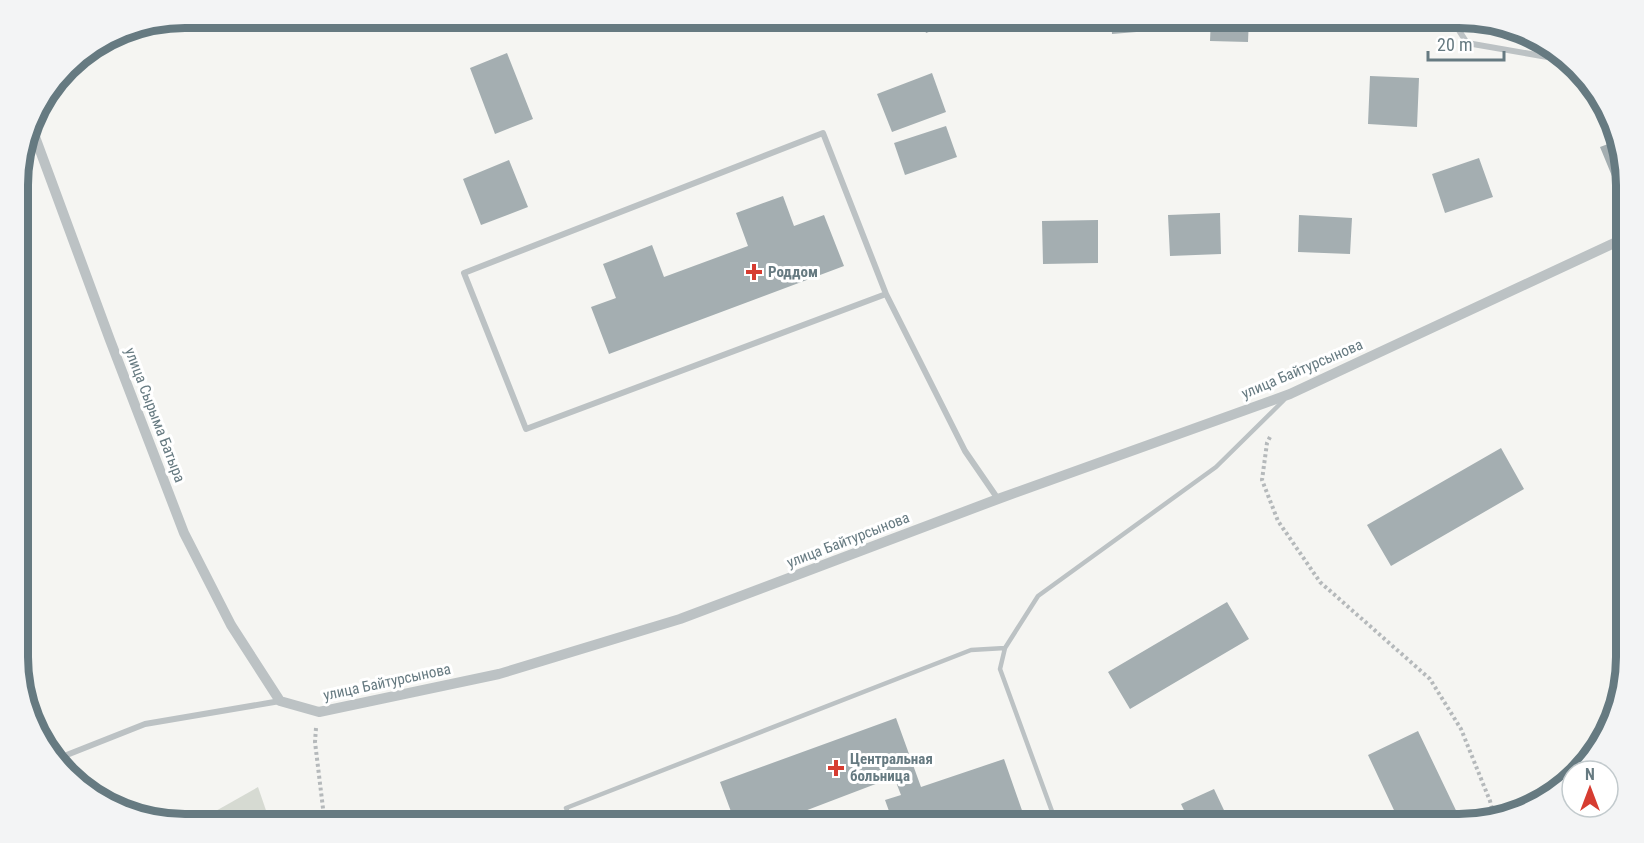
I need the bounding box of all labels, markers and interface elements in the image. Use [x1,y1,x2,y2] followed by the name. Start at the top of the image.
[1428,24,1504,62] scale bar
[1437,34,1472,55] text: 20 m
[745,263,763,281] marker: Роддом
[768,263,818,281] place label: Роддом
[1239,335,1365,403] street label: улица Байтурсынова
[121,345,189,485] street label: улица Сырыма Батыра
[784,508,912,572] street label: улица Байтурсынова
[322,660,452,704] street label: улица Байтурсынова
[850,750,933,785] place label: Центральная больница
[827,759,845,777] marker: Центральная больница
[1560,759,1620,819] north arrow
[1585,765,1595,784] text: N

